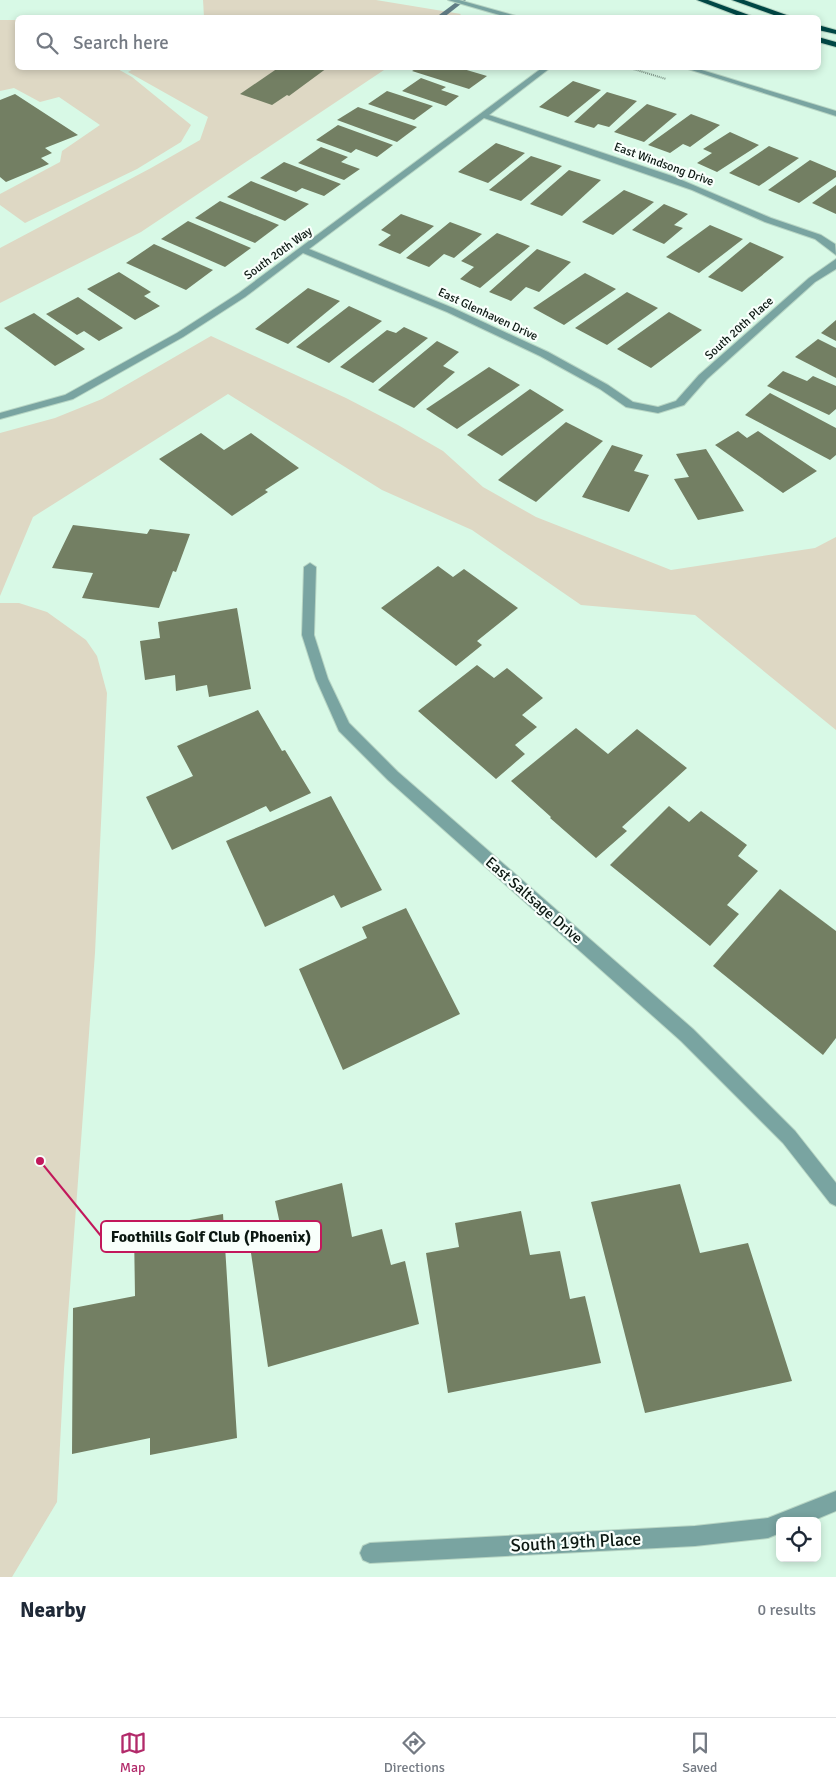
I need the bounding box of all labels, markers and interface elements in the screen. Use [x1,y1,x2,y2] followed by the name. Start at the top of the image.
[15,15,821,70] search box
[33,29,61,57] icon: search
[73,31,169,55] text: Search here
[612,139,716,189] street label: East Windsong Drive
[241,223,316,283] street label: South 20th Way
[436,285,540,344] street label: East Glenhaven Drive
[702,294,777,363] street label: South 20th Place
[482,853,586,947] street label: East Saltsage Drive
[101,1221,321,1252] callout: Foothills Golf Club (Phoenix)
[111,1227,311,1247] text: Foothills Golf Club (Phoenix)
[776,1517,821,1562] map controls
[776,1517,821,1562] button: locate
[510,1528,642,1556] street label: South 19th Place
[20,1597,86,1623] text: Nearby
[757,1600,816,1620] text: 0 results
[119,1729,147,1776] tab: Map
[384,1729,445,1776] tab: Directions
[682,1729,717,1776] tab: Saved

